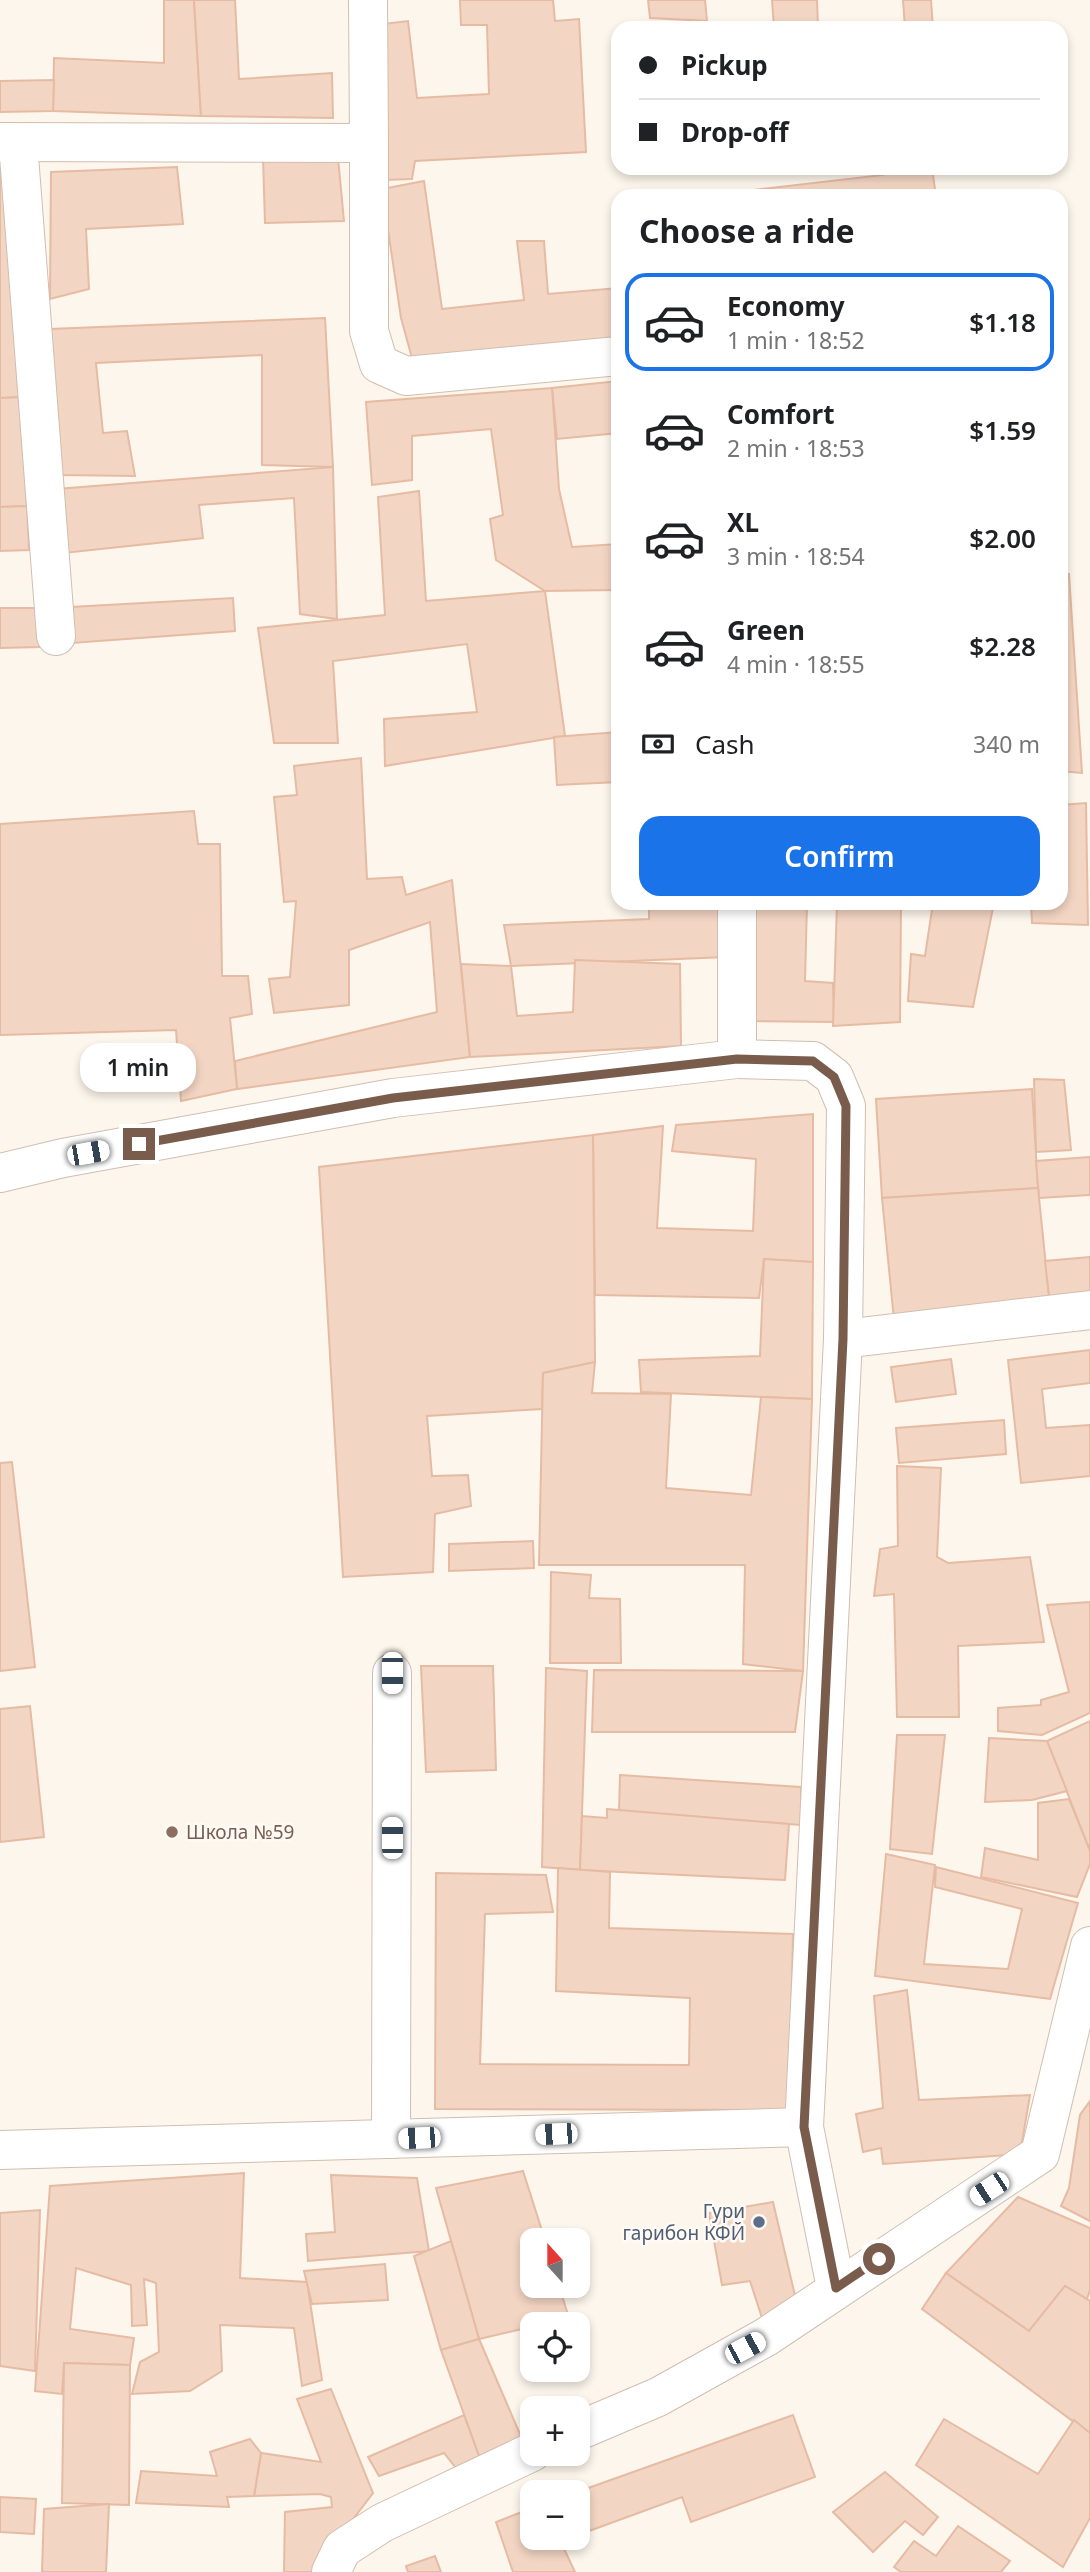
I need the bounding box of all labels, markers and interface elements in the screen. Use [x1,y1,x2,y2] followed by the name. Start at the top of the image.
[681,47,768,83] text: Pickup
[681,114,788,150] text: Drop-off
[639,209,855,252] text: Choose a ride
[727,288,845,324] text: Economy
[643,291,706,354] icon: car
[969,304,1036,340] text: $1.18
[727,324,865,356] text: 1 min · 18:52
[727,396,835,432] text: Comfort
[643,399,706,462] icon: car
[969,412,1036,448] text: $1.59
[727,432,865,464] text: 2 min · 18:53
[727,504,759,540] text: XL
[643,507,706,570] icon: car
[969,520,1036,556] text: $2.00
[727,540,865,572] text: 3 min · 18:54
[727,612,805,648] text: Green
[643,615,706,678] icon: car
[969,628,1036,664] text: $2.28
[727,648,865,680] text: 4 min · 18:55
[639,725,677,763] icon: cash
[695,726,755,762] text: Cash
[973,728,1040,760] text: 340 m
[639,816,1040,896] button: Confirm
[81,1042,197,1092] callout: 1 min
[107,1051,169,1083] text: 1 min
[123,1128,155,1160] route end
[66,1139,111,1167] car
[382,1652,403,1694] car
[382,1817,403,1859] car
[186,1819,294,1845] place label: Школа №59
[164,1824,180,1840] marker: Школа №59
[535,2123,578,2145] car
[398,2127,441,2149] car
[966,2169,1013,2209] car
[623,2198,745,2246] place label: Гури гарибон КФЙ
[751,2214,767,2230] marker: Гури гарибон КФЙ
[520,2228,590,2298] north arrow
[520,2228,590,2550] map controls
[863,2243,895,2275] route start
[520,2312,590,2382] button: locate
[722,2329,769,2367] car
[520,2396,590,2466] button: +
[520,2480,590,2550] button: −

